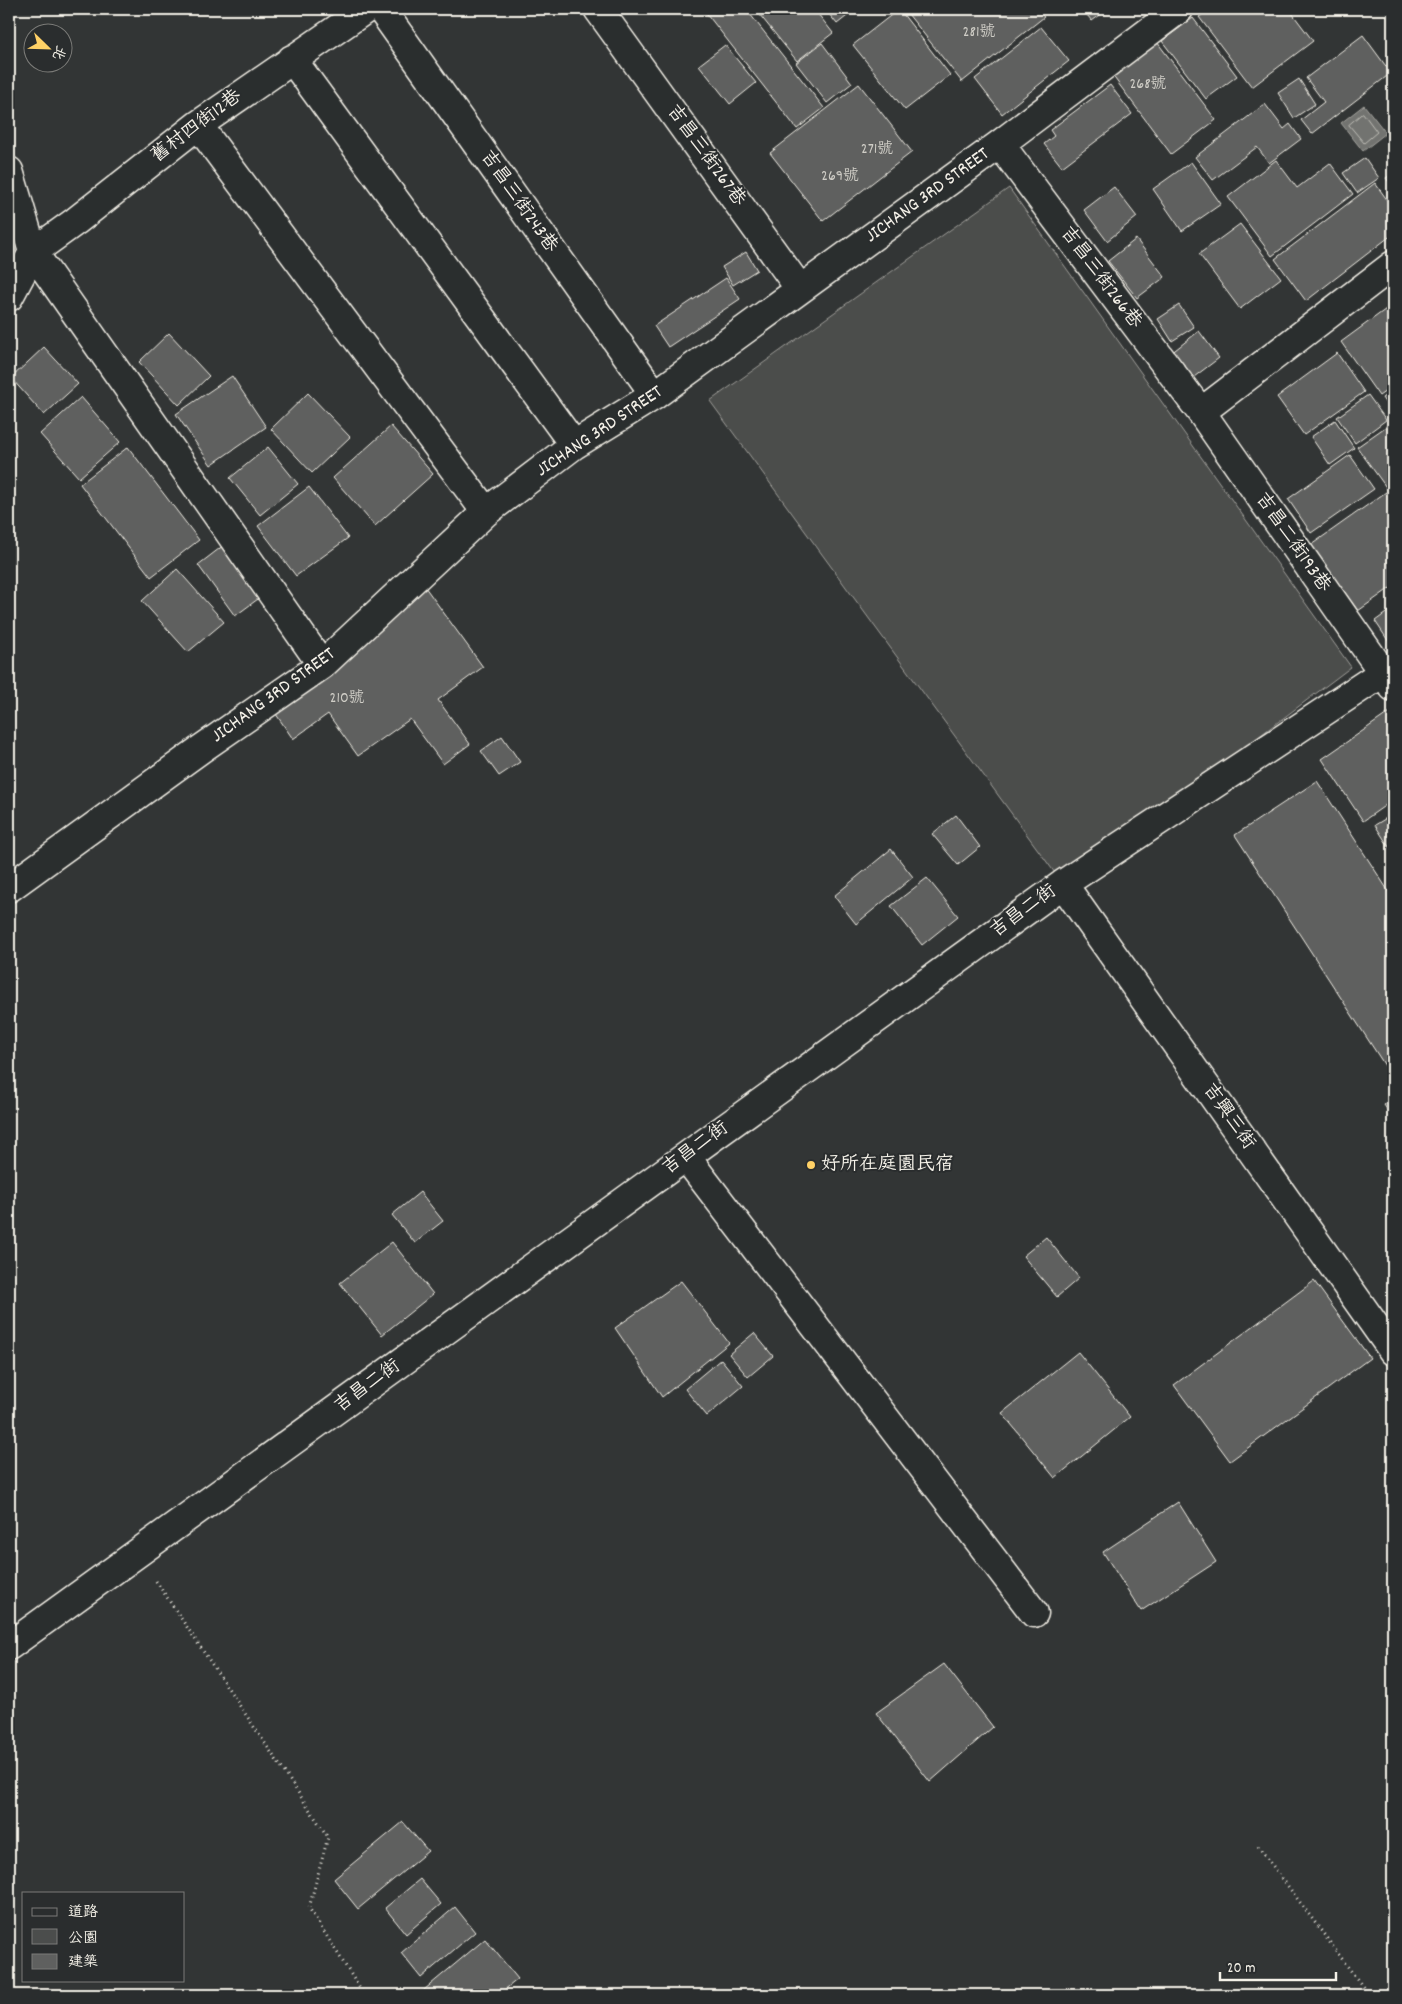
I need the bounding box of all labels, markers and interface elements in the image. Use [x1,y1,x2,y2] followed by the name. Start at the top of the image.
[963,21,995,44] house number: 281號
[22,22,72,72] north arrow
[46,42,70,63] text: 北
[1129,73,1167,96] house number: 268號
[146,84,248,170] street label: 舊村四街12巷
[659,100,751,212] street label: 吉昌三街267巷
[861,138,893,161] house number: 271號
[860,141,996,250] street label: JICHANG 3RD STREET
[473,145,563,259] street label: 吉昌三街243巷
[821,165,859,188] house number: 269號
[1053,221,1147,335] street label: 吉昌三街266巷
[531,379,669,484] street label: JICHANG 3RD STREET
[1248,488,1336,598] street label: 吉昌二街193巷
[206,641,342,750] street label: JICHANG 3RD STREET
[329,687,365,710] house number: 210號
[985,879,1063,945] street label: 吉昌二街
[1195,1078,1261,1156] street label: 吉興三街
[657,1116,735,1182] street label: 吉昌二街
[821,1152,954,1179] place label: 好所在庭園民宿
[805,1159,817,1171] marker: 好所在庭園民宿
[329,1354,407,1420] street label: 吉昌二街
[22,1892,185,1982] legend
[68,1902,98,1924] text: 道路
[68,1928,98,1950] text: 公園
[1220,1949,1336,1981] scale bar
[68,1952,98,1974] text: 建築
[1227,1958,1255,1980] text: 20 m

